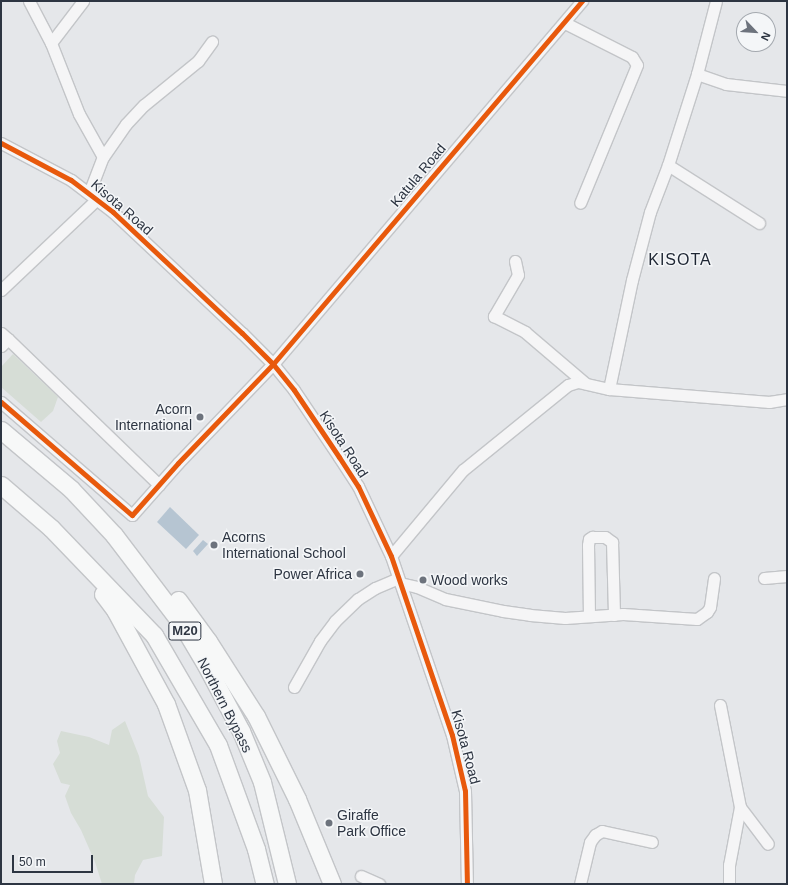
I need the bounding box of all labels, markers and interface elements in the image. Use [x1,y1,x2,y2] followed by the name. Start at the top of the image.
[736,12,776,52] north arrow
[759,31,773,43] text: N
[387,140,449,210] street label: Katula Road
[88,176,156,238] street label: Kisota Road
[648,250,712,270] district label: KISOTA
[115,401,192,434] place label: Acorn International
[316,407,372,481] street label: Kisota Road
[195,412,205,422] marker: Acorn International
[222,529,346,562] place label: Acorns International School
[209,540,219,550] marker: Acorns International School
[273,566,352,582] place label: Power Africa
[355,569,365,579] marker: Power Africa
[431,572,508,588] place label: Wood works
[418,575,428,585] marker: Wood works
[168,620,202,642] road number: M20
[194,655,256,755] street label: Northern Bypass
[448,708,484,786] street label: Kisota Road
[337,807,406,840] place label: Giraffe Park Office
[324,818,334,828] marker: Giraffe Park Office
[14,847,95,873] scale bar
[19,855,46,869] text: 50 m

